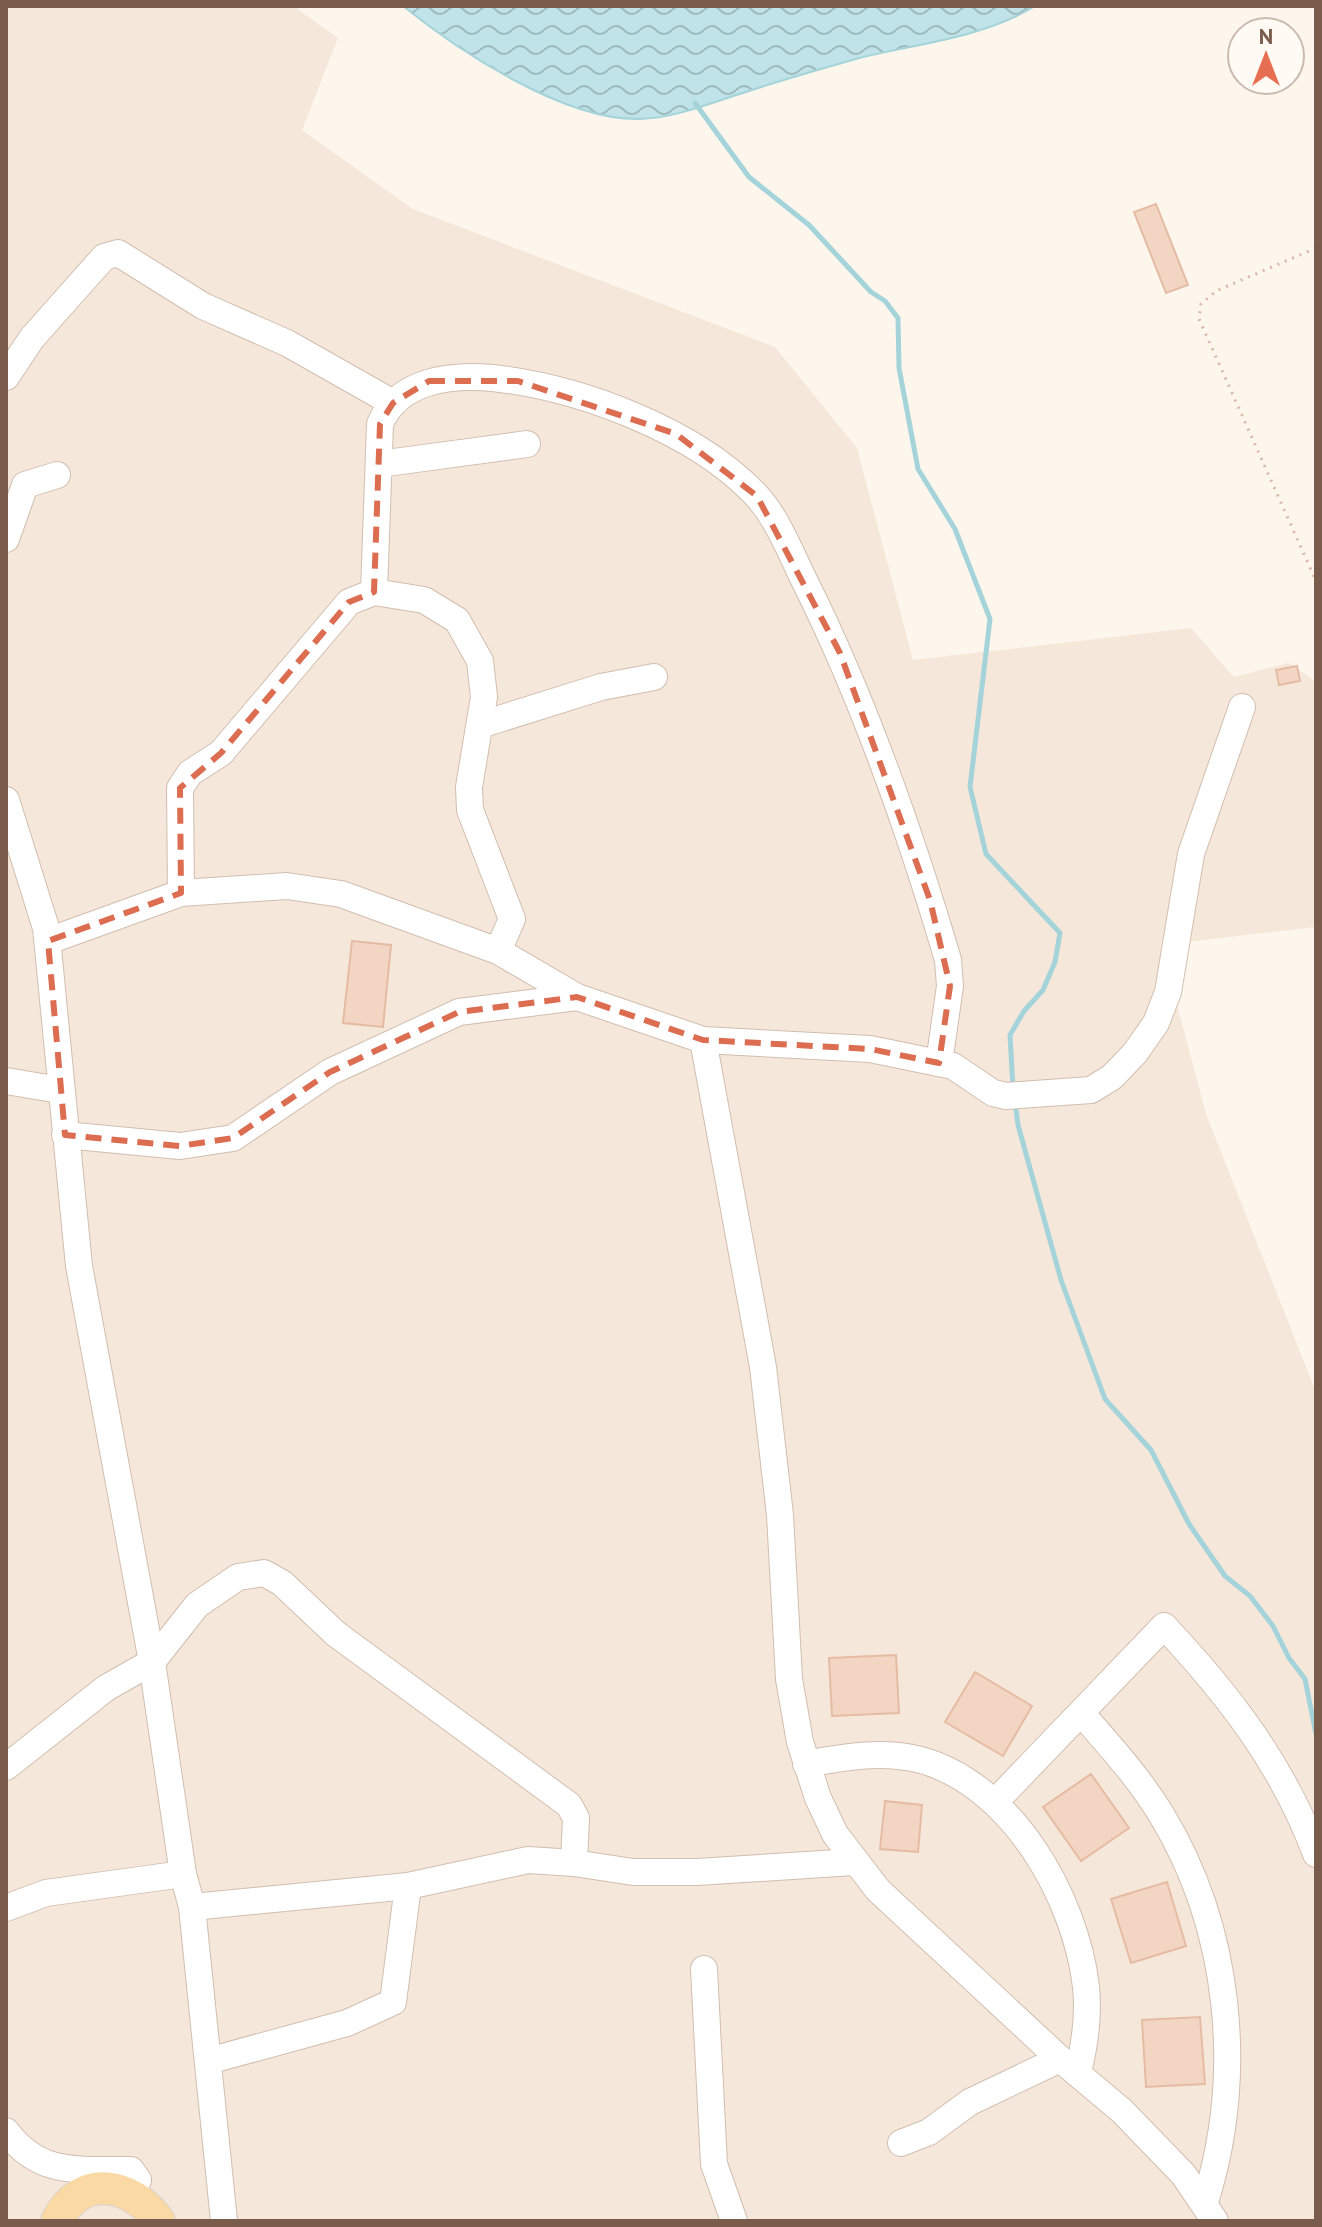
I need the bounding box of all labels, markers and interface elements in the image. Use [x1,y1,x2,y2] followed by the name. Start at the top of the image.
[1226,16,1306,96] north arrow
[1259,22,1273,50] text: N

